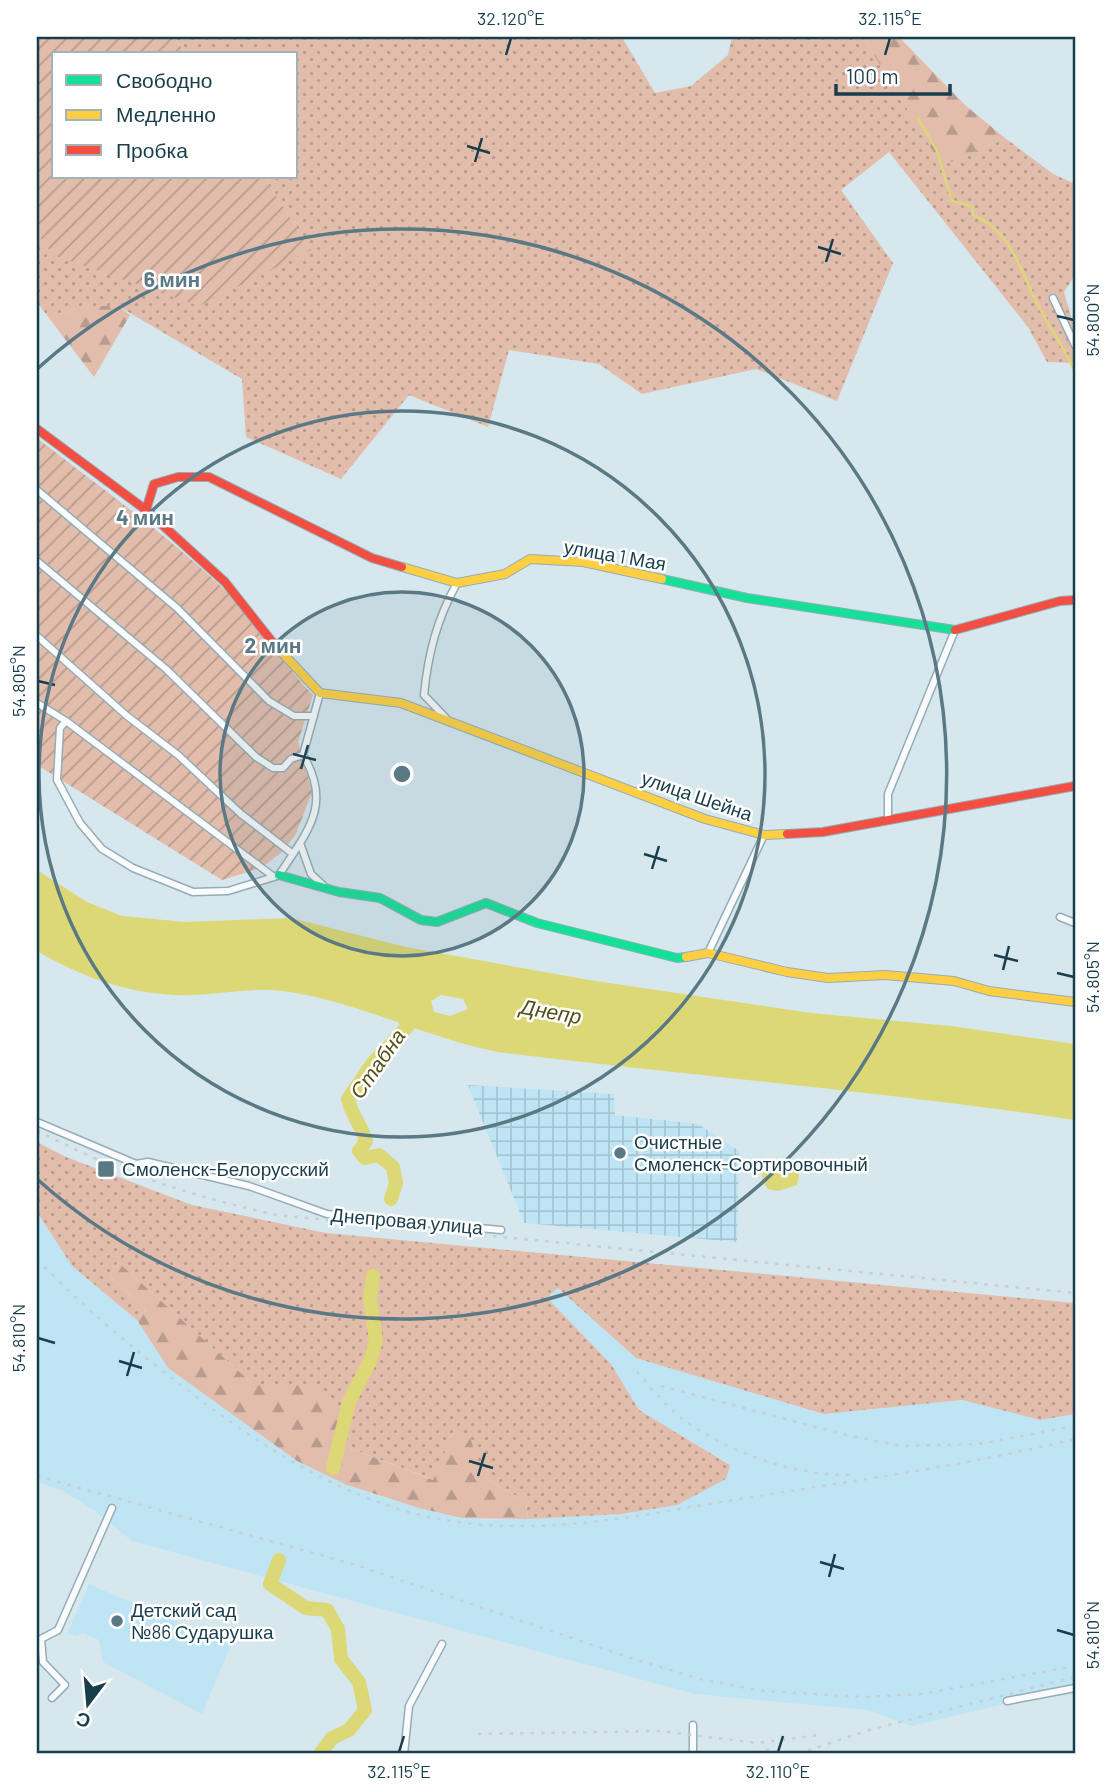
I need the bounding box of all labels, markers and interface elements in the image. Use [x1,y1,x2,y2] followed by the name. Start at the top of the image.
[477,7,545,29] text: 32.120°E
[858,7,922,29] text: 32.115°E
[52,52,298,178] legend
[836,52,949,96] scale bar
[846,63,899,88] text: 100 m
[116,67,213,92] text: Свободно
[116,101,216,126] text: Медленно
[116,137,188,162] text: Пробка
[144,266,200,291] text: 6 мин
[1081,284,1103,356] text: 54.800°N
[116,504,174,529] text: 4 мин
[562,534,668,575] street label: улица 1 Мая
[244,632,302,657] text: 2 мин
[7,645,29,717] text: 54.805°N
[390,762,414,786] centre of rings
[639,766,756,825] street label: улица Шейна
[1081,941,1103,1013] text: 54.805°N
[517,993,584,1028] water label: Днепр
[344,1024,410,1103] water label: Стабна
[634,1130,868,1175] place label: Очистные Смоленск-Сортировочный
[612,1145,628,1161] marker: Очистные Смоленск-Сортировочный
[122,1157,329,1180] place label: Смоленск-Белорусский
[96,1159,116,1179] marker: Смоленск-Белорусский
[330,1202,484,1239] street label: Днепровая улица
[7,1304,29,1372] text: 54.810°N
[131,1598,274,1643] place label: Детский сад №86 Сударушка
[1081,1601,1103,1669] text: 54.810°N
[109,1613,125,1629] marker: Детский сад №86 Сударушка
[52,1668,122,1738] north arrow
[73,1708,93,1734] text: С
[367,1760,431,1782] text: 32.115°E
[746,1760,810,1782] text: 32.110°E

